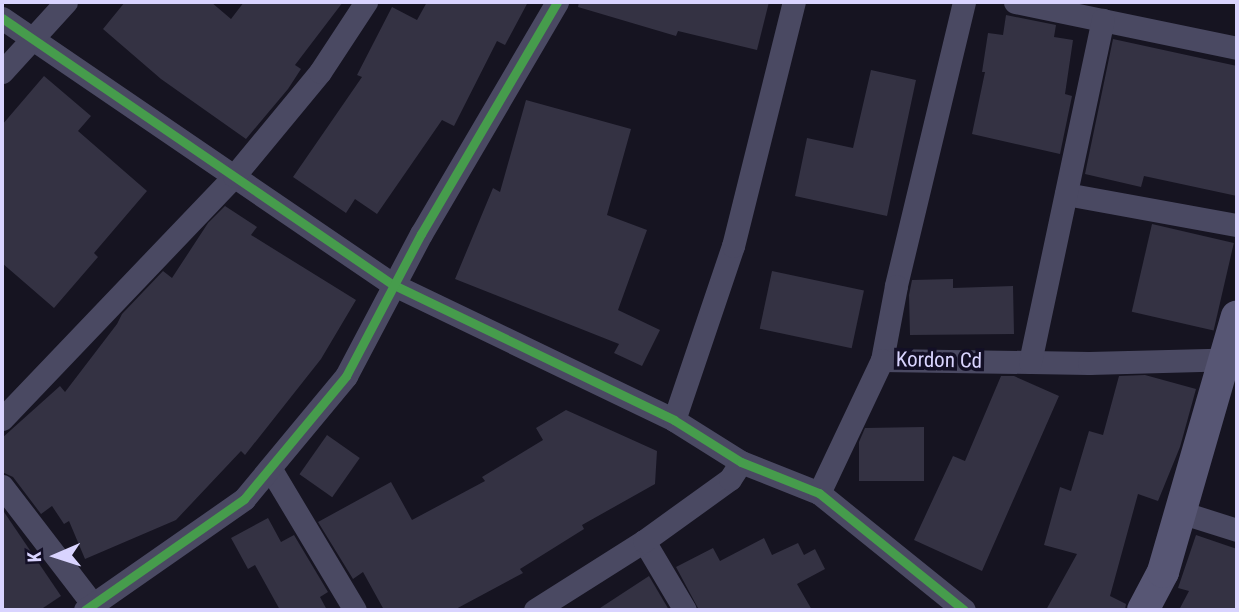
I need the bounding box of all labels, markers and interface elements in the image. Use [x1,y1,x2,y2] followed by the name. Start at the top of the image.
[896,347,982,373] street label: Kordon Cd
[21,521,91,591] north arrow
[23,551,46,563] text: K

